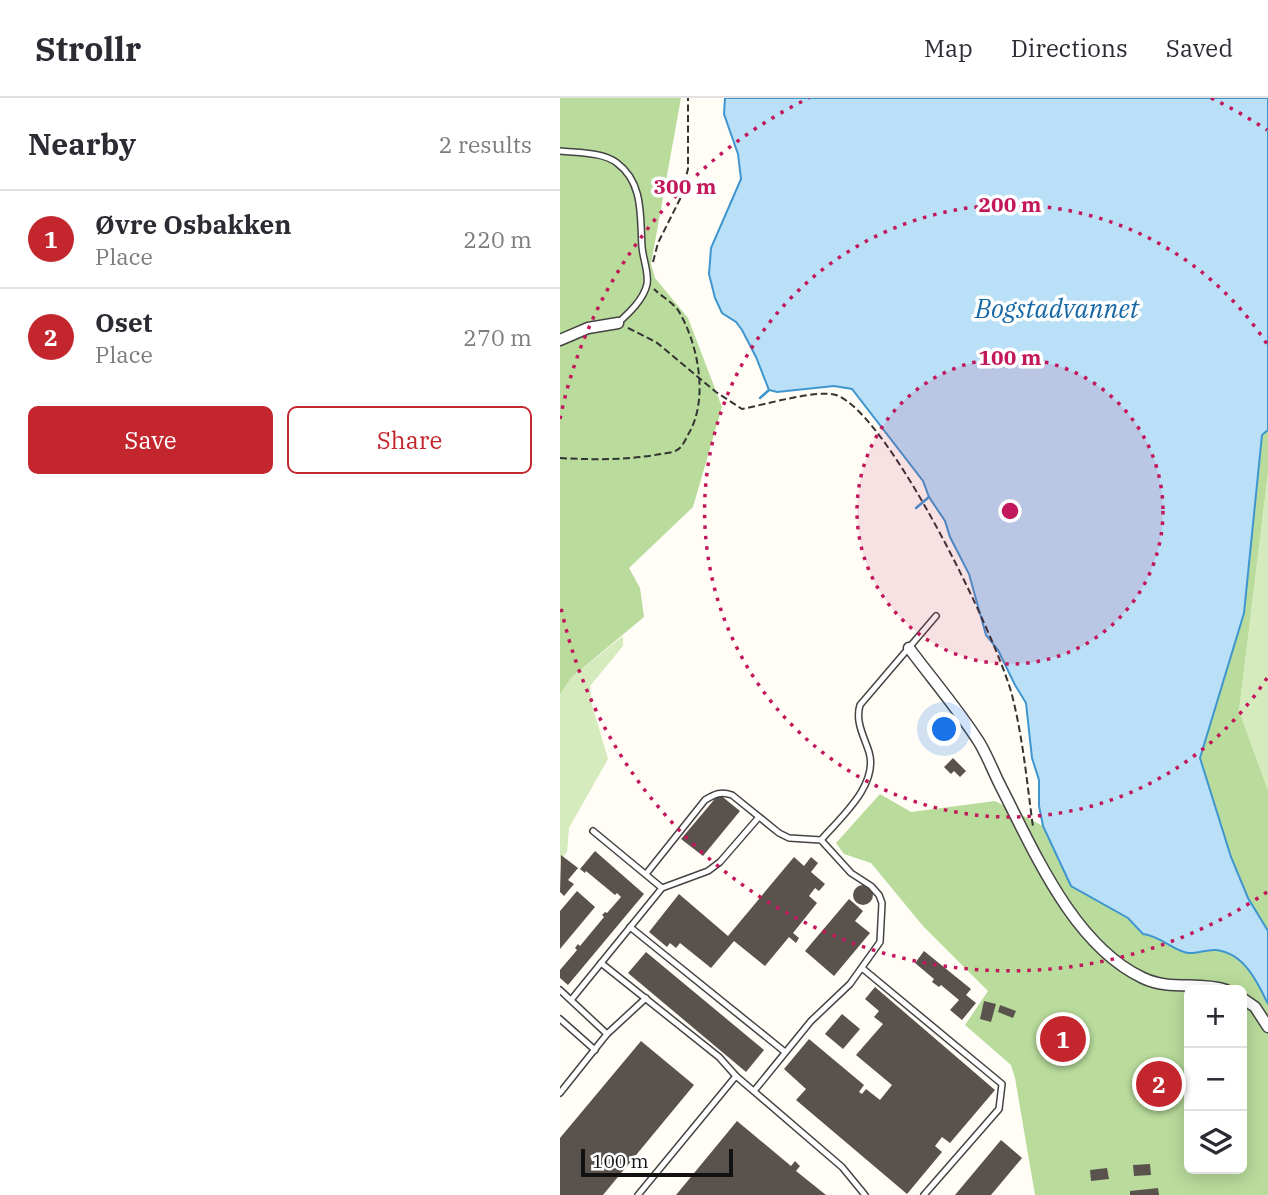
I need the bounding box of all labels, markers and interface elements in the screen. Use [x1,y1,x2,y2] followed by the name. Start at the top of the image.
[35,27,141,70] text: Strollr
[924,32,973,64] text: Map
[1011,32,1128,64] text: Directions
[1166,32,1233,64] text: Saved
[28,124,136,163] text: Nearby
[439,129,532,159] text: 2 results
[653,172,717,200] text: 300 m
[978,190,1042,218] text: 200 m
[95,207,291,241] text: Øvre Osbakken
[44,224,58,254] text: 1
[463,224,532,254] text: 220 m
[95,241,153,271] text: Place
[974,291,1140,325] water label: Bogstadvannet
[95,305,152,339] text: Oset
[44,322,58,352] text: 2
[463,322,532,352] text: 270 m
[95,339,153,369] text: Place
[978,343,1042,371] text: 100 m
[28,406,273,474] button: Save
[287,406,532,474] button: Share
[998,499,1022,523] centre of rings
[927,712,961,746] your location
[1184,985,1247,1174] map controls
[1184,985,1247,1048] button: +
[1040,1013,1086,1065] pin: 1
[1184,1048,1247,1111] button: −
[1136,1058,1182,1110] pin: 2
[1184,1111,1247,1174] button: layers
[581,1146,733,1178] scale bar
[592,1149,649,1173] text: 100 m

